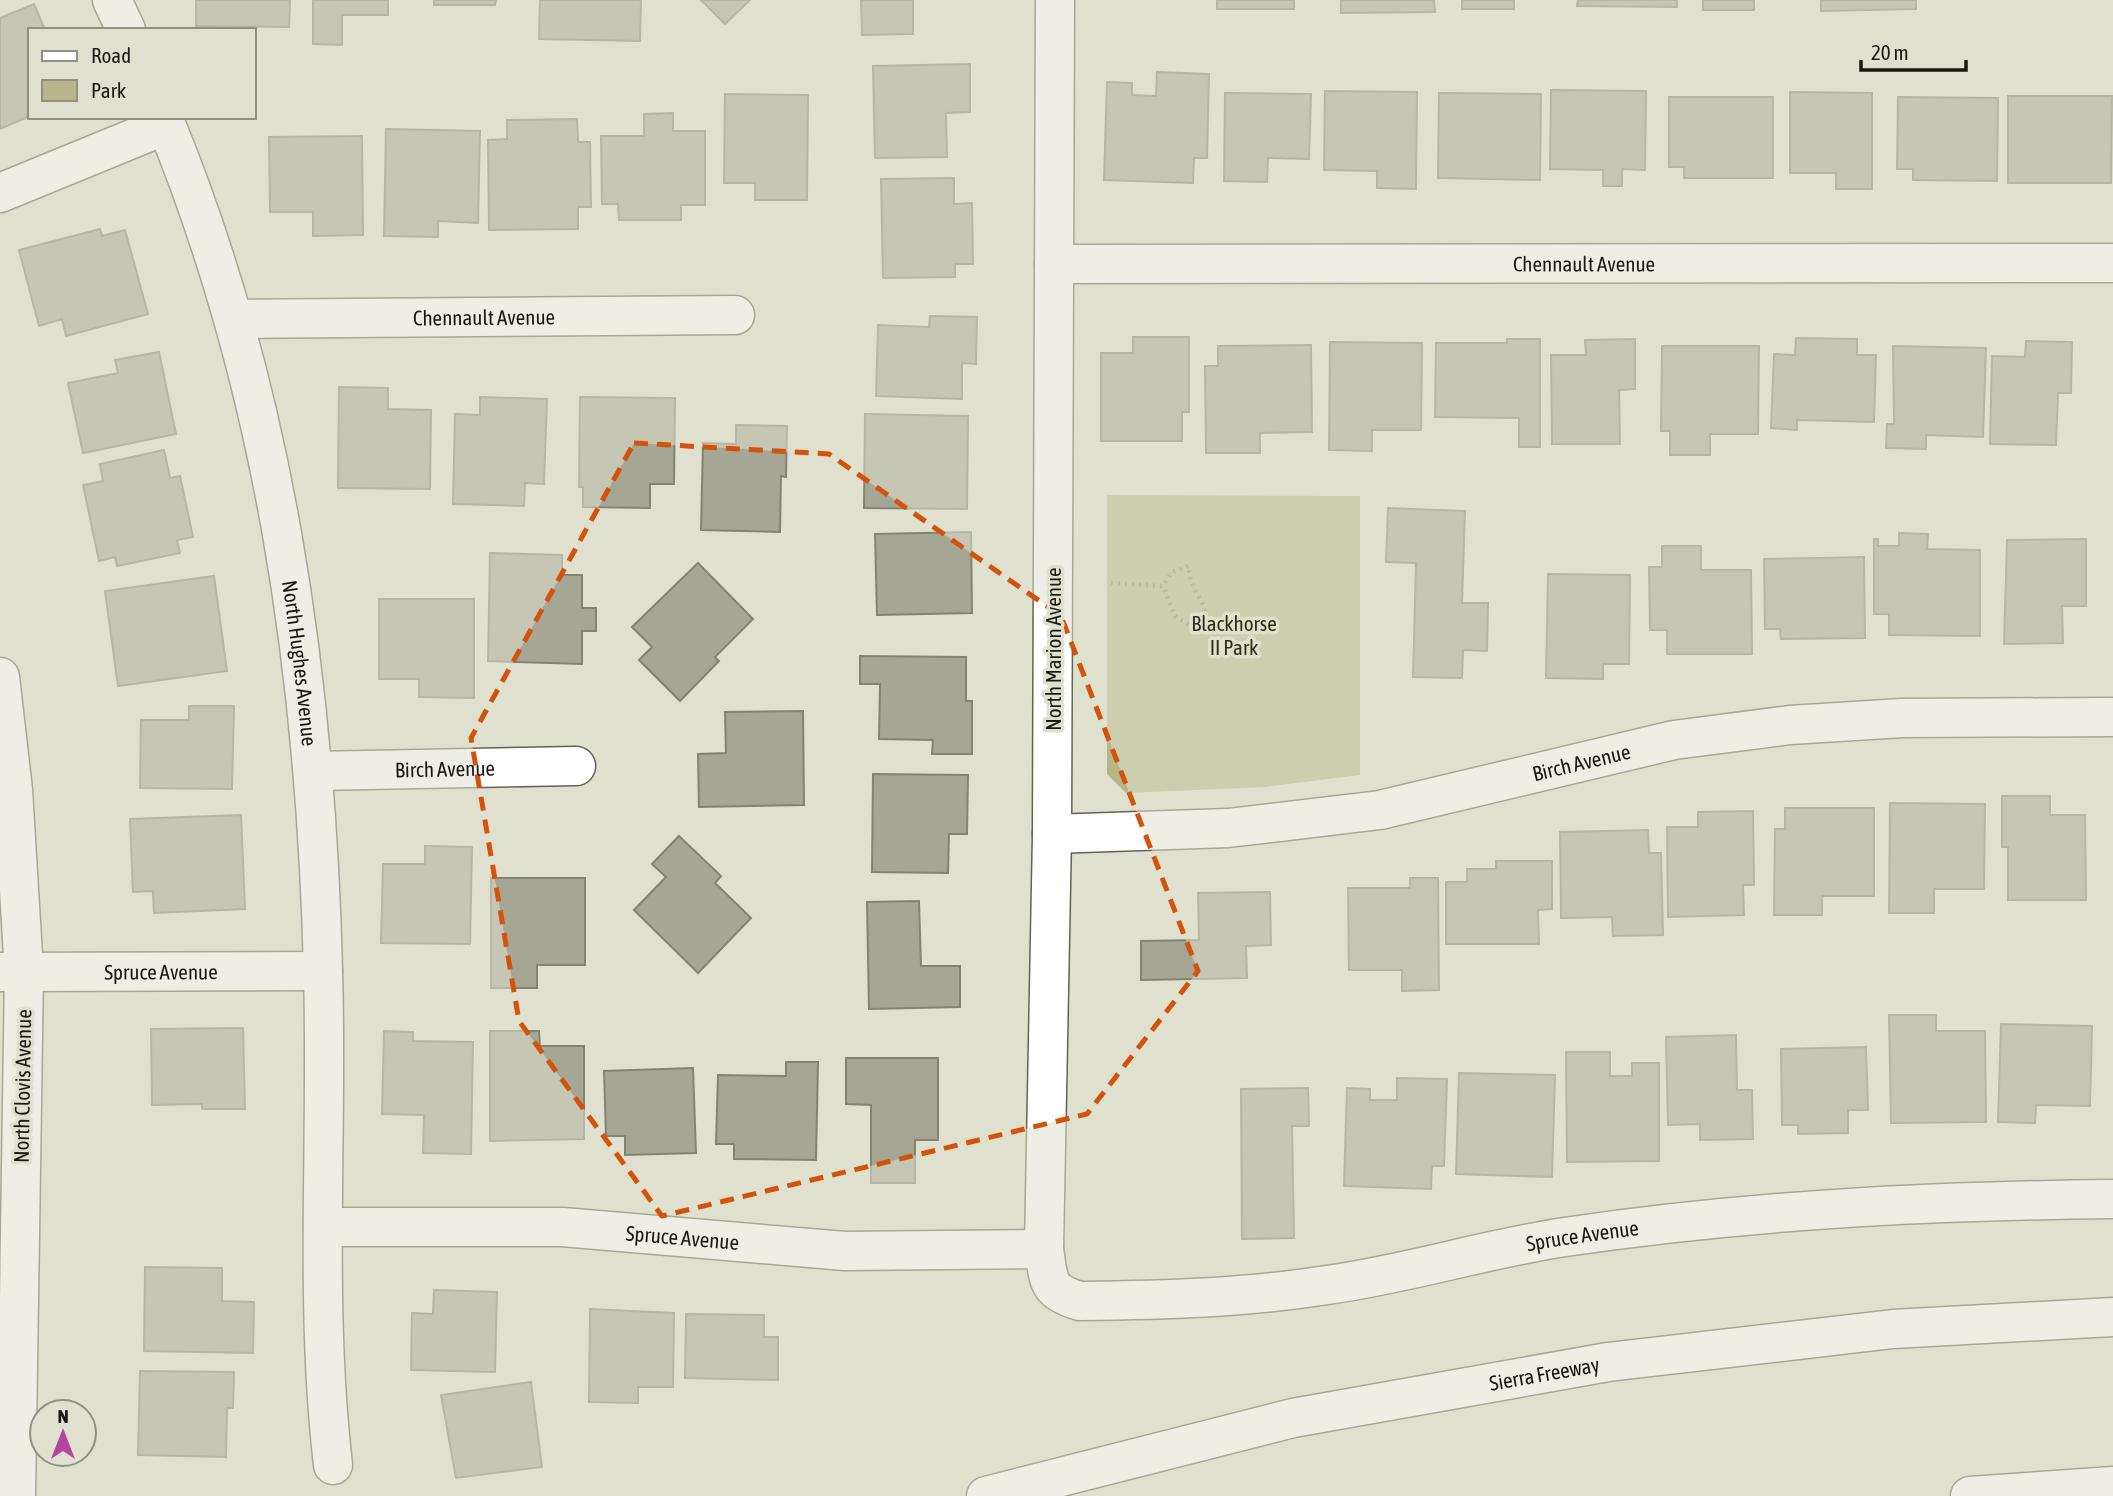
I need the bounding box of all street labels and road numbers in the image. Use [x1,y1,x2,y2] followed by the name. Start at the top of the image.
[1513,251,1655,276] street label: Chennault Avenue
[413,304,555,330] street label: Chennault Avenue
[1041,567,1065,731] street label: North Marion Avenue
[278,579,322,747] street label: North Hughes Avenue
[1530,739,1633,785] street label: Birch Avenue
[395,756,495,781] street label: Birch Avenue
[104,959,218,984] street label: Spruce Avenue
[9,1009,35,1163] street label: North Clovis Avenue
[1524,1215,1640,1256] street label: Spruce Avenue
[625,1220,740,1254] street label: Spruce Avenue
[1487,1352,1602,1395] street label: Sierra Freeway

